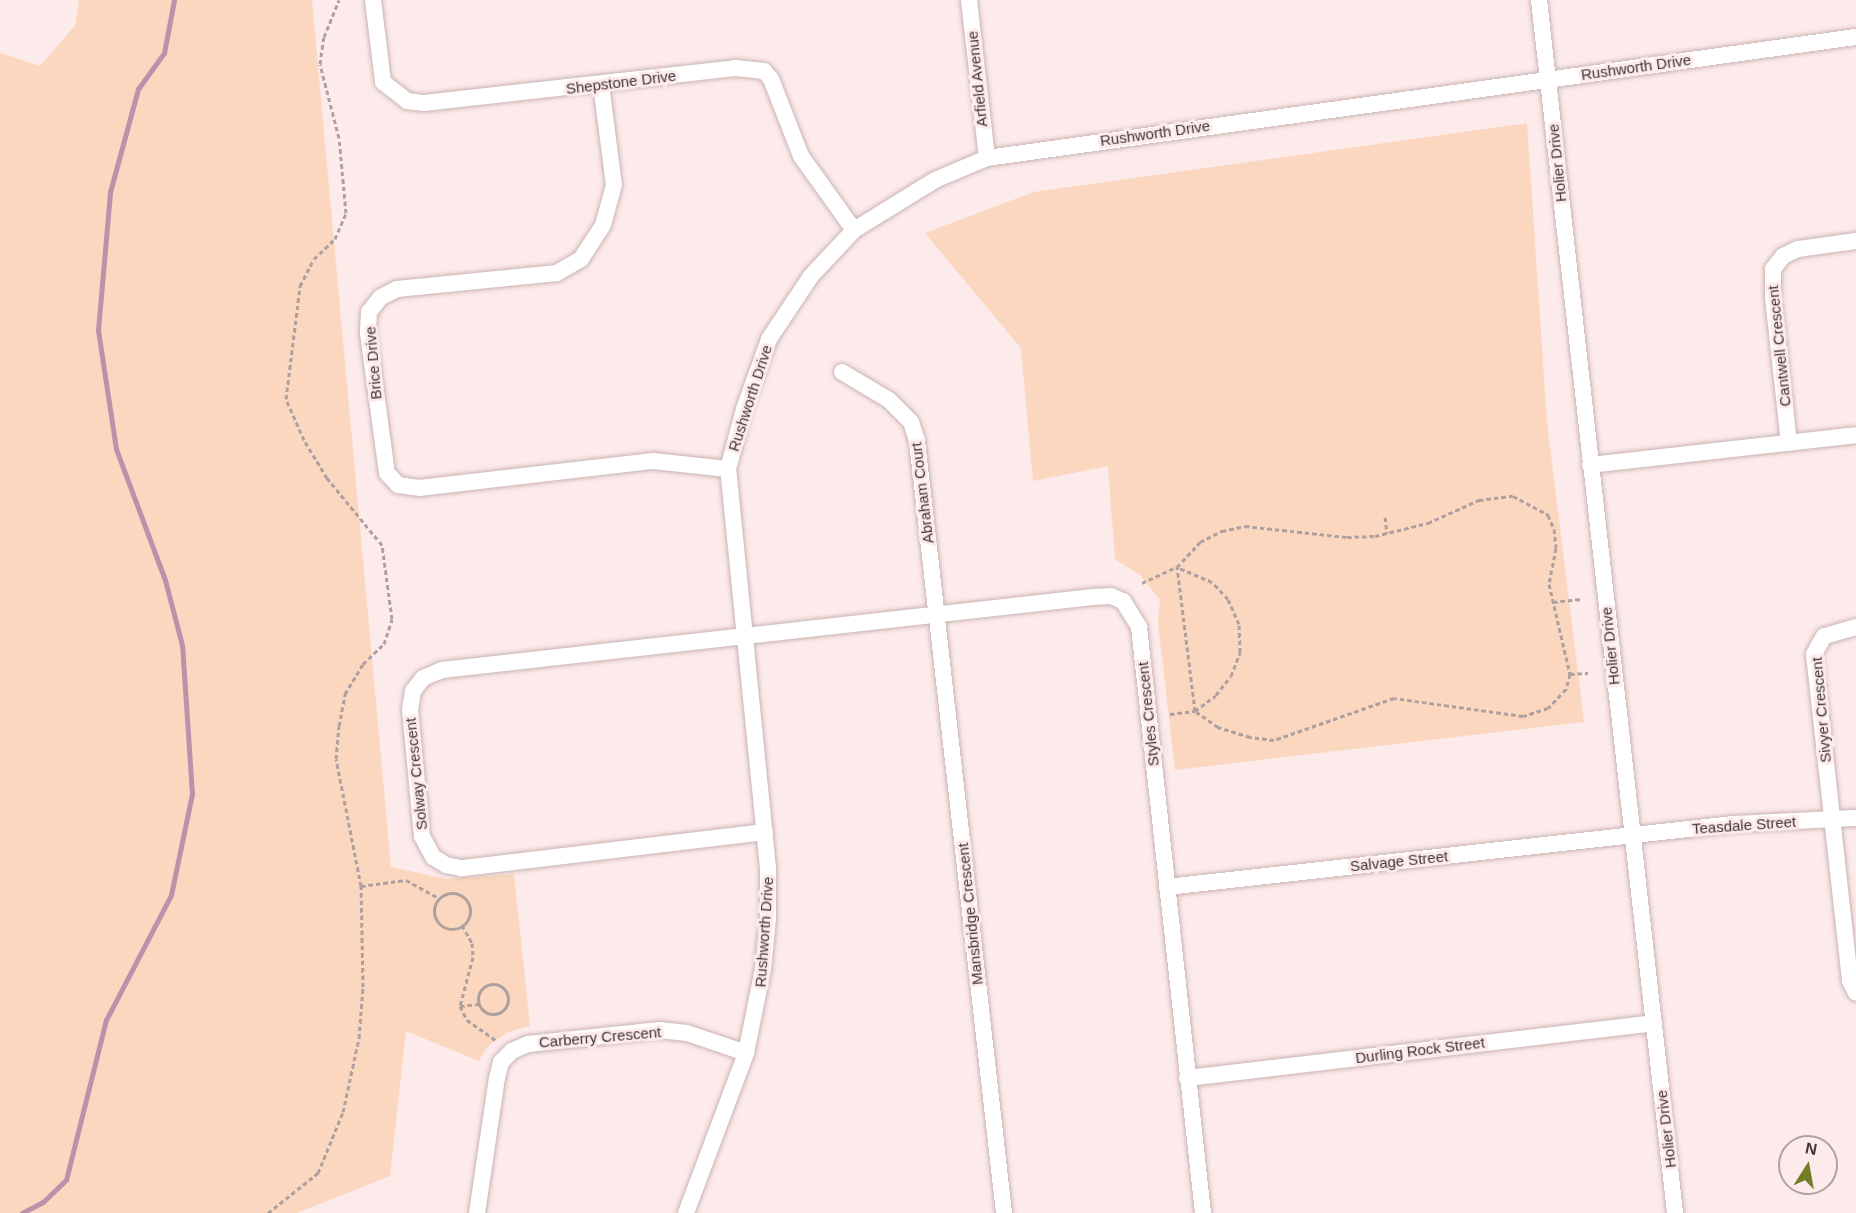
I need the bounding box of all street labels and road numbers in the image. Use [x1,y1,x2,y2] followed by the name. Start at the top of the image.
[963,30,991,128] street label: Arfield Avenue
[1580,50,1692,84] street label: Rushworth Drive
[565,66,677,98] street label: Shepstone Drive
[1099,116,1211,150] street label: Rushworth Drive
[1544,123,1570,203] street label: Holier Drive
[1764,285,1794,407] street label: Cantwell Crescent
[361,326,385,400] street label: Brice Drive
[724,342,776,454] street label: Rushworth Drive
[907,441,937,545] street label: Abraham Court
[1597,606,1623,686] street label: Holier Drive
[1807,656,1835,764] street label: Sivyer Crescent
[1134,661,1162,767] street label: Styles Crescent
[401,717,431,831] street label: Solway Crescent
[1691,812,1797,838] street label: Teasdale Street
[954,842,986,986] street label: Mansbridge Crescent
[1349,847,1449,875] street label: Salvage Street
[751,876,777,988] street label: Rushworth Drive
[538,1023,662,1051] street label: Carberry Crescent
[1354,1033,1486,1067] street label: Durling Rock Street
[1652,1089,1680,1169] street label: Holier Drive

